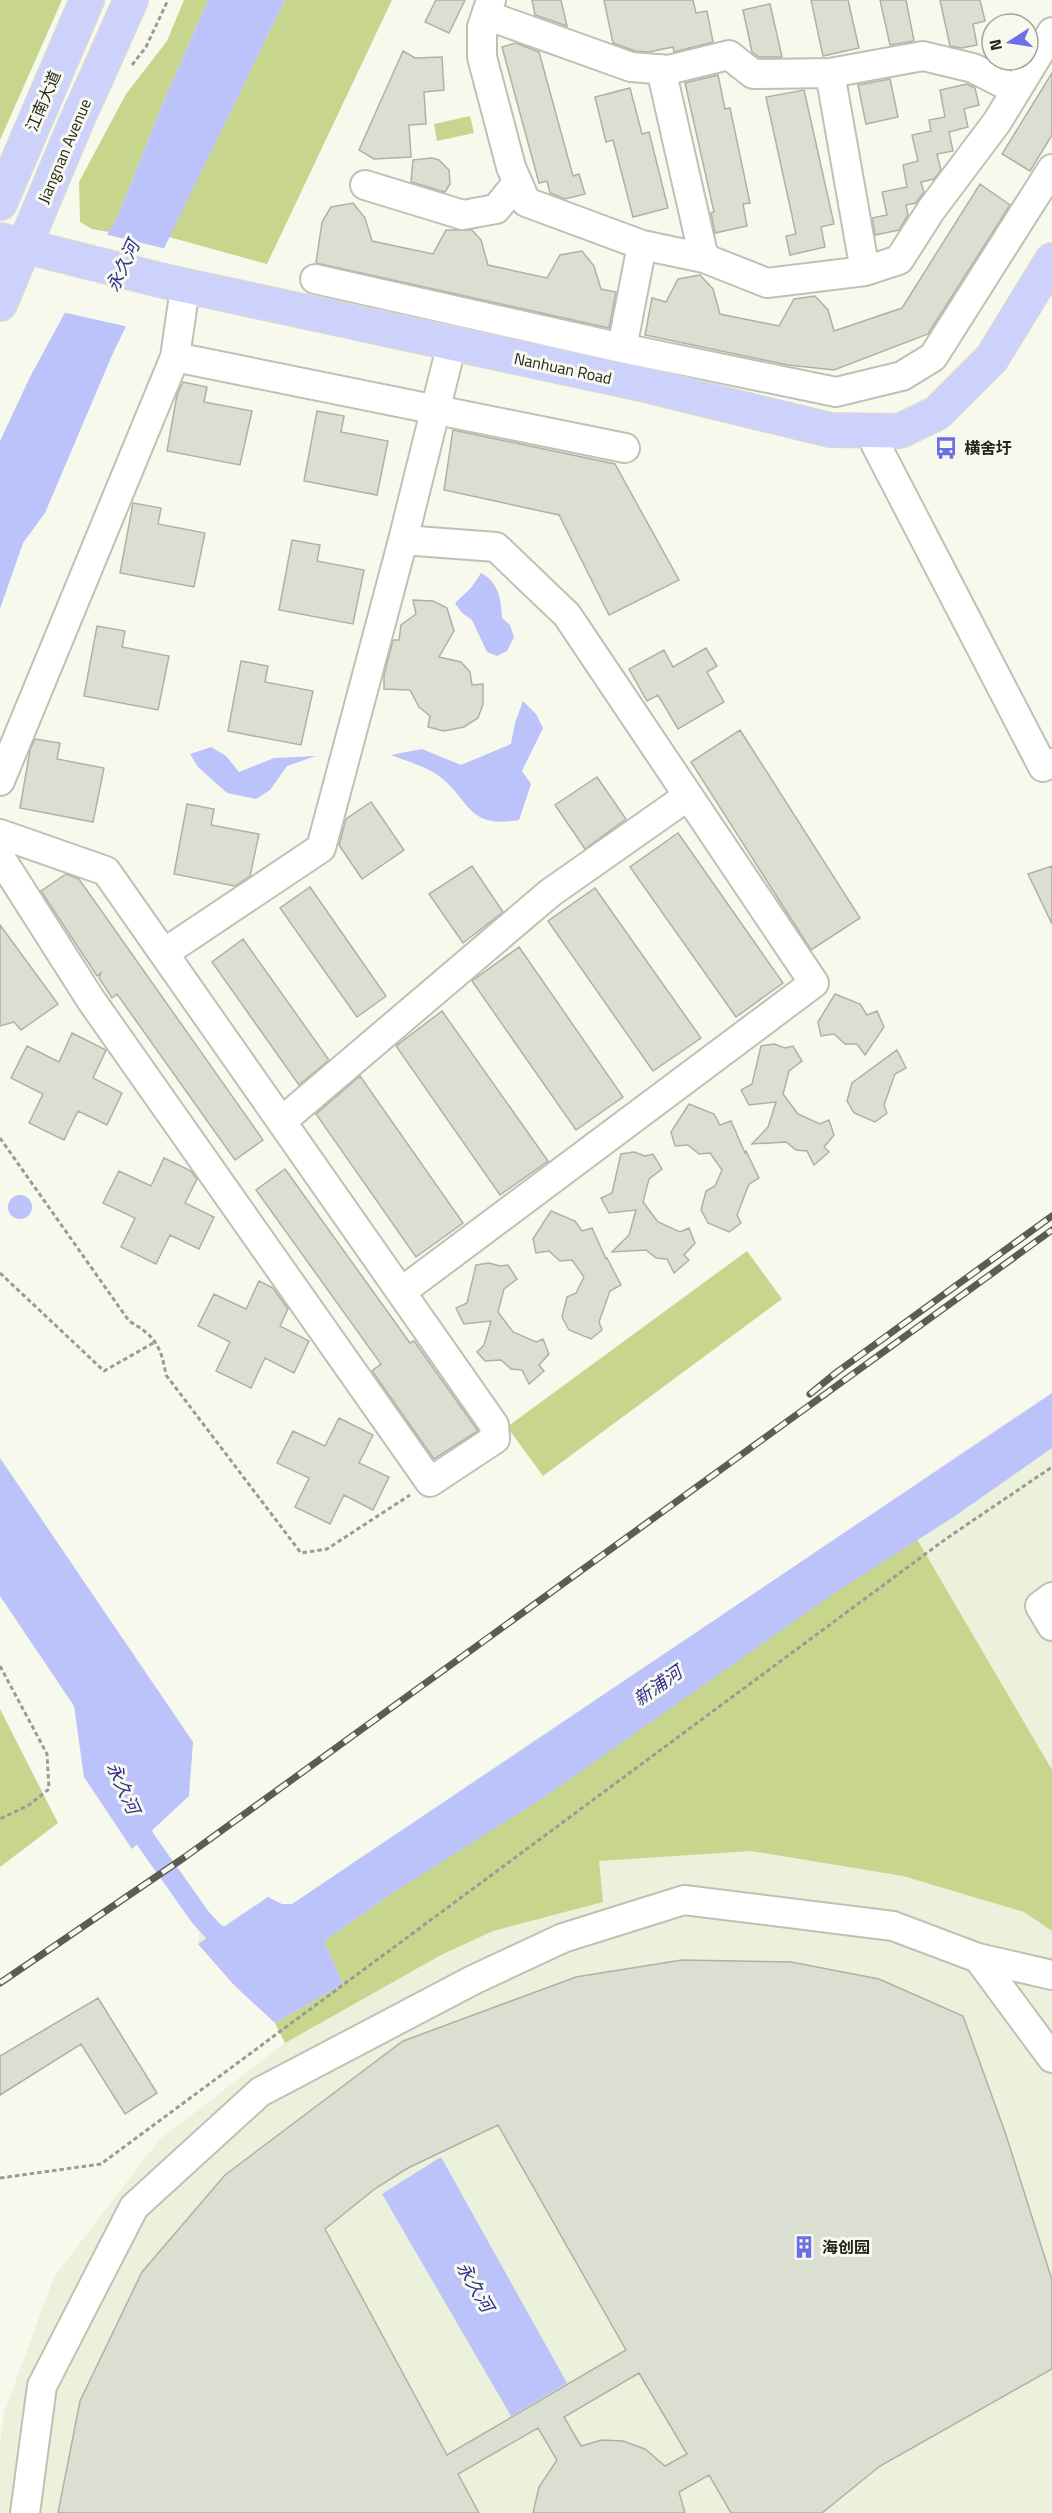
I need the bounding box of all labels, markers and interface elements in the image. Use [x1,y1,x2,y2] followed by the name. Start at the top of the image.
[980,12,1040,72] north arrow
[982,37,1008,53] text: N
[19,67,67,135] street label: 江南大道
[31,95,97,207] street label: Jiangnan Avenue
[99,233,147,296] water label: 永久河
[512,346,614,390] street label: Nanhuan Road
[933,435,959,461] bus stop icon: 横舍圩
[964,436,1012,460] place label: 横舍圩
[628,1657,690,1712] water label: 新浦河
[100,1758,148,1821] water label: 永久河
[791,2234,817,2260] building icon: 海创园
[822,2235,870,2259] place label: 海创园
[450,2257,502,2319] water label: 永久河

